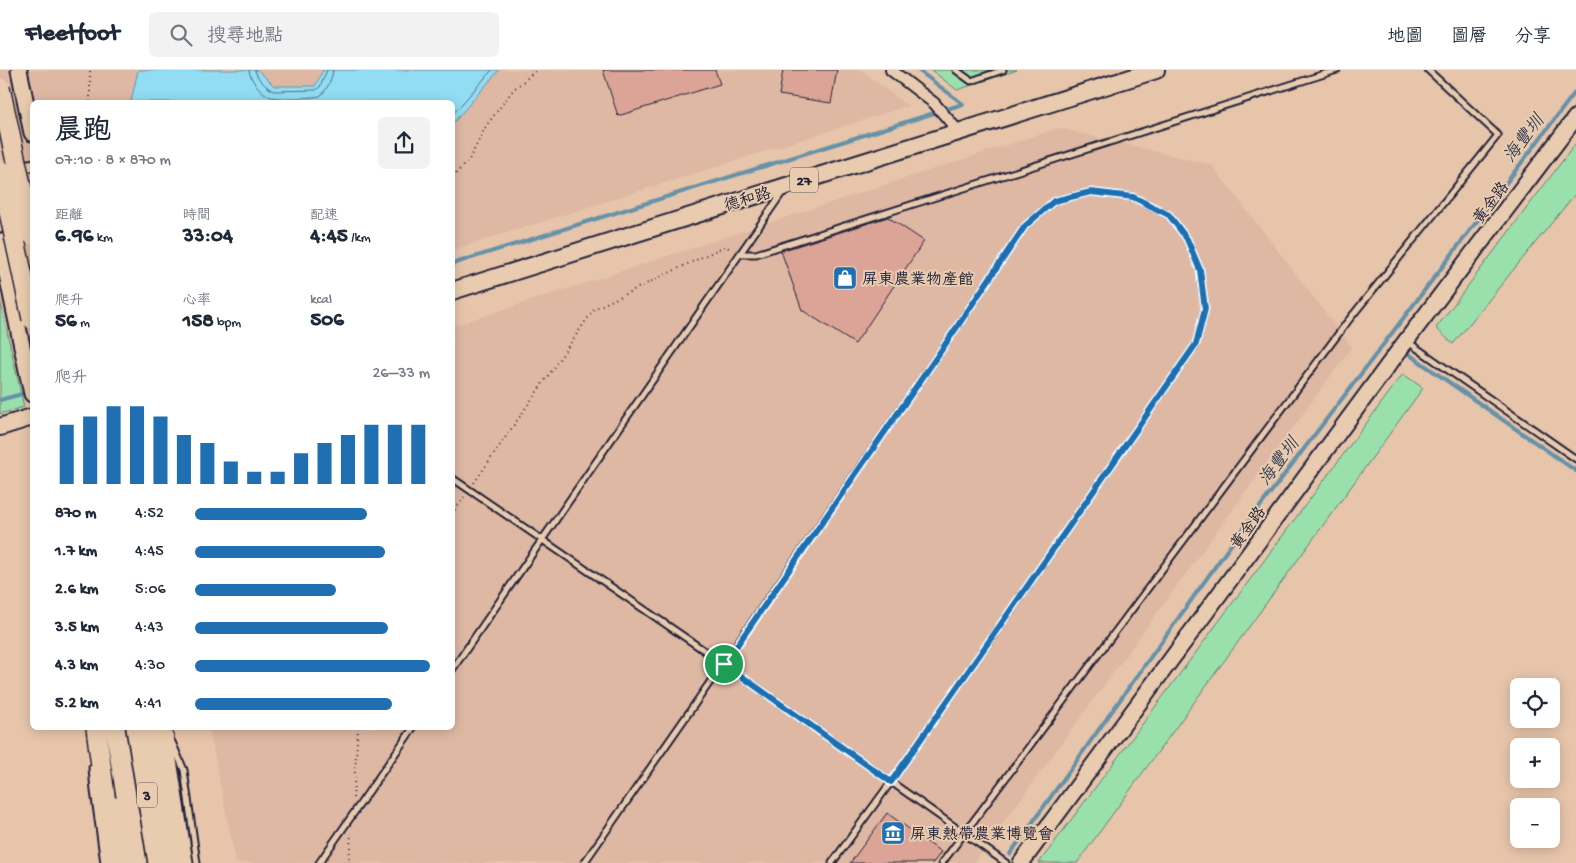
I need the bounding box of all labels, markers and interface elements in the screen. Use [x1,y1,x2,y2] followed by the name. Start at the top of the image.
[149,12,499,57] search box
[25,20,119,49] text: Fleetfoot
[167,21,195,49] icon: search
[207,26,283,49] text: 搜尋地點
[1387,27,1423,48] text: 地圖
[1451,27,1487,48] text: 圖層
[1515,27,1551,48] text: 分享
[1500,109,1551,167] water label: 海豐圳
[55,116,111,149] text: 晨跑
[378,117,430,169] button: share
[55,152,171,171] text: 07:10 · 8 × 870 m
[790,168,818,192] road number: 27
[1469,178,1515,229] street label: 黃金路
[722,183,774,217] street label: 德和路
[55,208,83,225] text: 距離
[183,208,211,225] text: 時間
[310,208,338,225] text: 配速
[55,225,93,250] text: 6.96
[183,225,233,250] text: 33:04
[310,225,348,250] text: 4:45
[93,230,113,247] text: km
[348,230,371,247] text: /km
[832,265,858,291] shop icon: 屏東農業物產館
[862,270,974,291] place label: 屏東農業物產館
[310,292,332,309] text: kcal
[55,293,83,310] text: 爬升
[183,293,211,310] text: 心率
[310,309,344,334] text: 506
[55,310,77,335] text: 56
[183,310,214,335] text: 158
[77,315,90,332] text: m
[214,315,241,332] text: bpm
[372,365,430,384] text: 26–33 m
[55,370,87,389] text: 爬升
[1255,432,1306,490] water label: 海豐圳
[1226,503,1272,554] street label: 黃金路
[55,505,96,524] text: 870 m
[135,505,164,524] text: 4:52
[55,543,97,562] text: 1.7 km
[135,543,164,562] text: 4:45
[55,581,98,600] text: 2.6 km
[135,581,166,600] text: 5:06
[55,619,99,638] text: 3.5 km
[135,619,163,638] text: 4:43
[703,643,745,685] pin
[710,650,738,678] icon: arrive
[55,657,98,676] text: 4.3 km
[135,657,165,676] text: 4:30
[1510,678,1560,848] map controls
[1510,678,1560,728] button: locate
[55,695,99,714] text: 5.2 km
[135,695,162,714] text: 4:41
[1510,738,1560,788] button: +
[137,782,157,808] road number: 3
[1510,798,1560,848] button: −
[880,820,906,846] museum icon: 屏東熱帶農業博覽會
[910,825,1054,846] place label: 屏東熱帶農業博覽會

